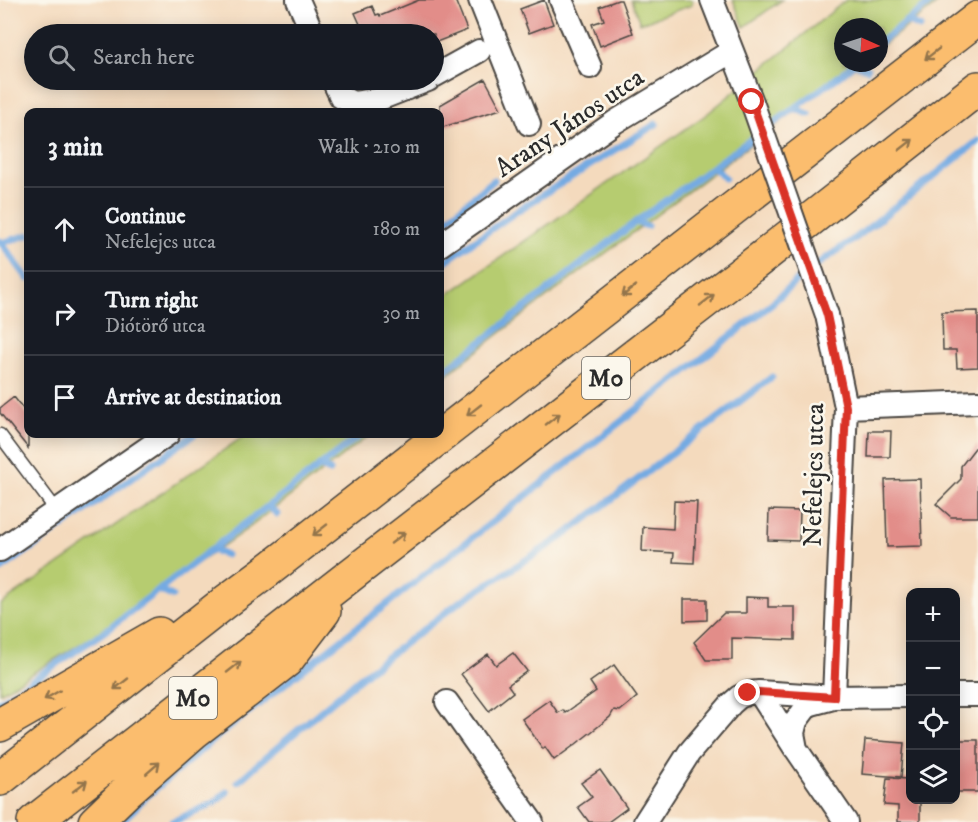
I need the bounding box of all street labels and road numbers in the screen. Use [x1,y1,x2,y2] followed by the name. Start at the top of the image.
[489,61,651,185] street label: Arany János utca
[582,357,630,399] road number: M0
[797,403,832,547] street label: Nefelejcs utca
[169,677,217,719] road number: M0

